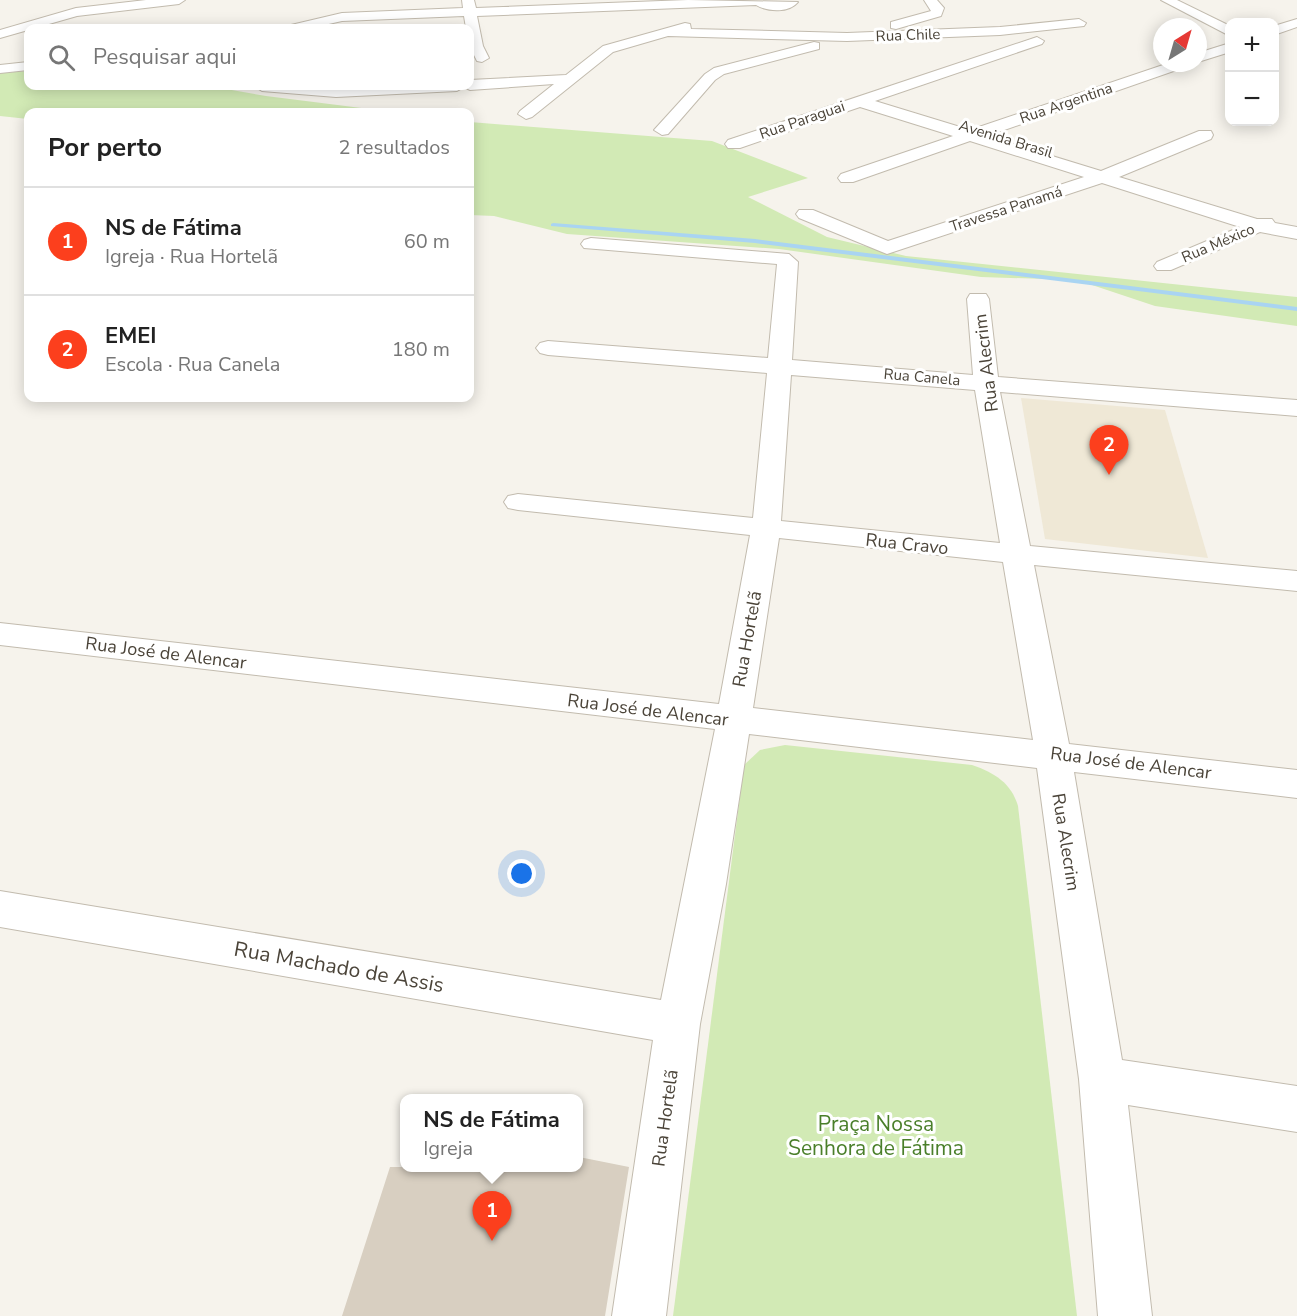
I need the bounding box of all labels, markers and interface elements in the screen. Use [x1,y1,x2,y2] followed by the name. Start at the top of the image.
[1153,18,1207,72] north arrow
[1225,18,1279,126] map controls
[1225,18,1279,72] button: +
[24,24,474,90] search box
[875,24,941,46] street label: Rua Chile
[45,41,78,74] icon: search
[93,42,237,72] text: Pesquisar aqui
[1225,72,1279,126] button: −
[1017,78,1115,128] street label: Rua Argentina
[757,96,847,144] street label: Rua Paraguai
[957,115,1056,163] street label: Avenida Brasil
[48,130,162,165] text: Por perto
[339,134,450,161] text: 2 resultados
[947,181,1065,237] street label: Travessa Panamá
[105,213,242,243] text: NS de Fátima
[1178,219,1258,267] street label: Rua México
[62,228,74,255] text: 1
[404,228,450,255] text: 60 m
[105,243,278,270] text: Igreja · Rua Hortelã
[968,313,1004,413] street label: Rua Alecrim
[105,321,157,351] text: EMEI
[62,336,74,363] text: 2
[392,336,450,363] text: 180 m
[105,351,280,378] text: Escola · Rua Canela
[883,364,961,390] street label: Rua Canela
[1090,426,1128,475] pin: 2
[864,528,950,560] street label: Rua Cravo
[727,589,767,689] street label: Rua Hortelã
[84,631,248,675] street label: Rua José de Alencar
[566,688,730,732] street label: Rua José de Alencar
[1049,741,1213,785] street label: Rua José de Alencar
[1046,791,1086,893] street label: Rua Alecrim
[507,859,536,888] your location
[232,935,446,999] street label: Rua Machado de Assis
[646,1068,684,1168] street label: Rua Hortelã
[400,1094,583,1172] popup
[423,1105,560,1135] text: NS de Fátima
[788,1110,964,1162] park label: Praça Nossa Senhora de Fátima
[423,1135,473,1162] text: Igreja
[472,1192,512,1241] pin: 1

